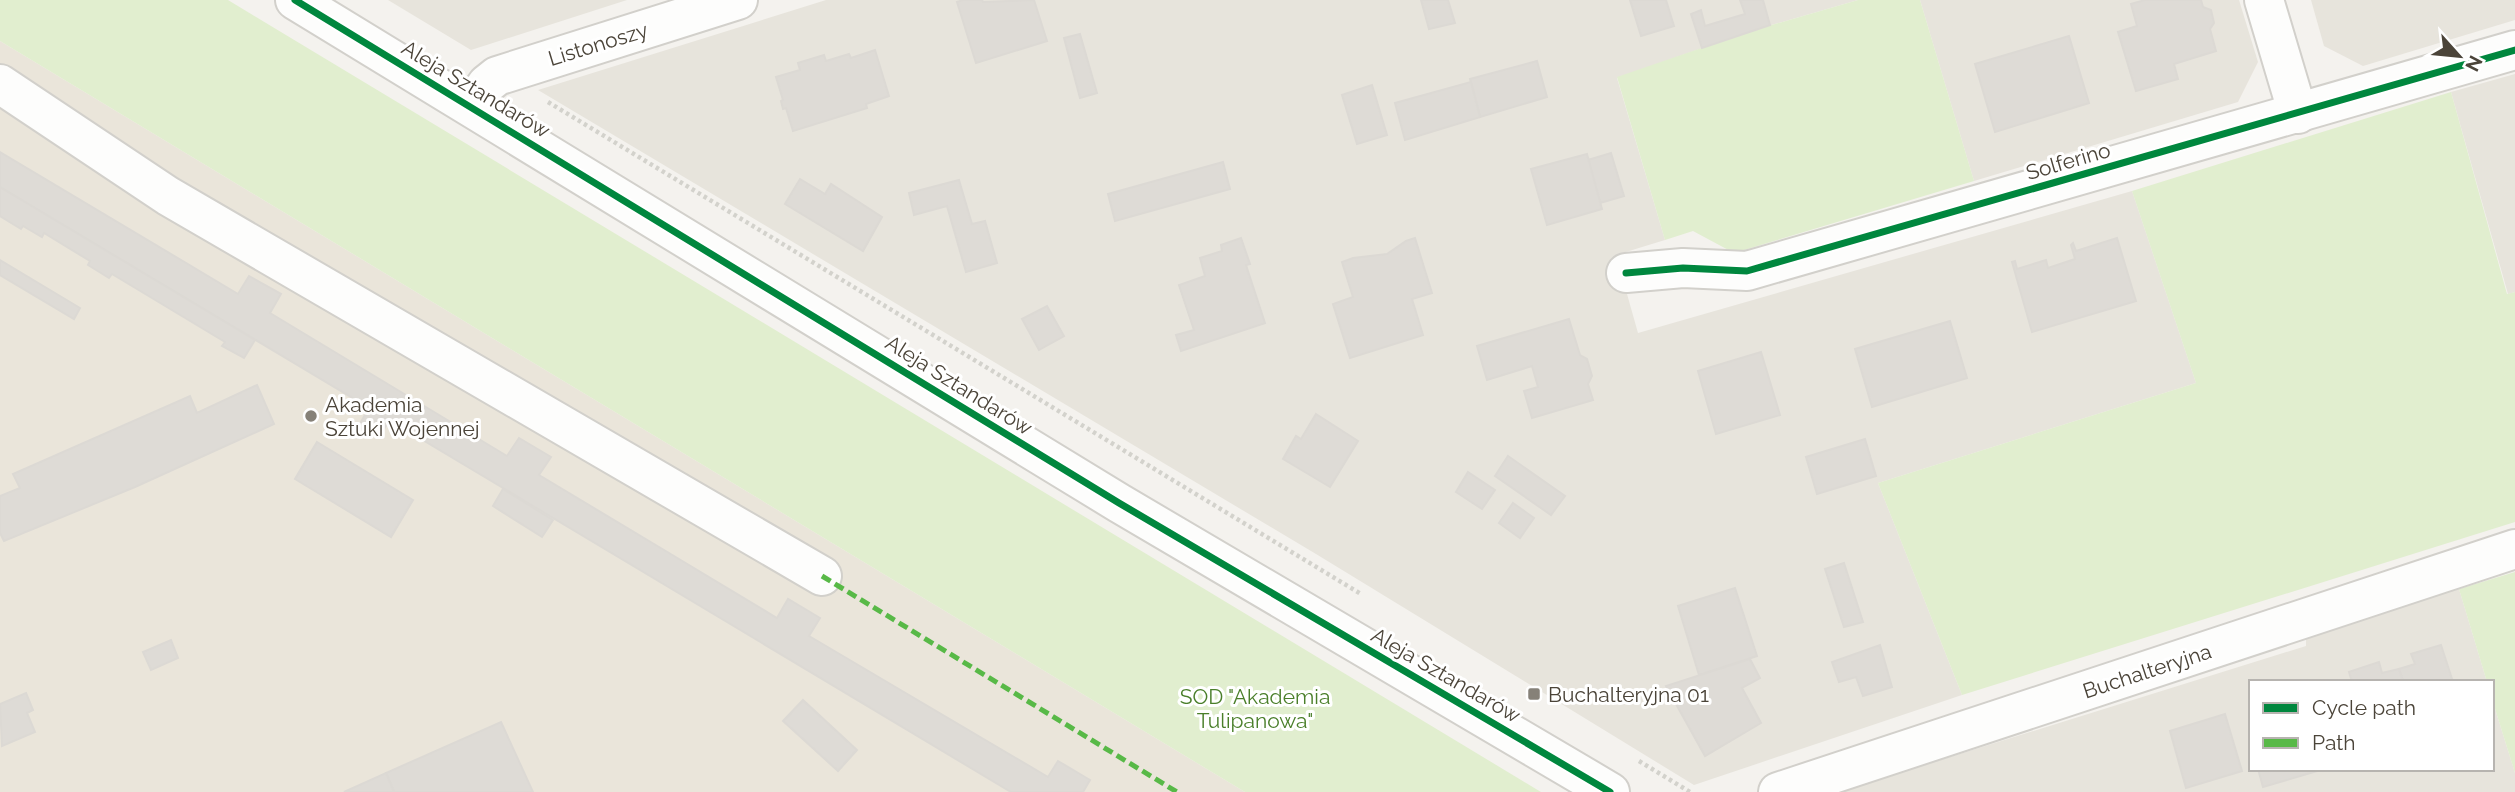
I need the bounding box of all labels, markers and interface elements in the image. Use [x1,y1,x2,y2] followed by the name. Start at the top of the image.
[545,17,651,71] street label: Listonoszy
[2424,21,2494,91] north arrow
[397,35,555,143] street label: Aleja Sztandarów
[2461,52,2487,75] text: N
[2023,137,2113,185] street label: Solferino
[881,330,1037,440] street label: Aleja Sztandarów
[325,392,480,441] place label: Akademia Sztuki Wojennej
[303,408,319,424] marker: Akademia Sztuki Wojennej
[1367,622,1525,728] street label: Aleja Sztandarów
[2080,638,2214,704] street label: Buchalteryjna
[2249,680,2494,771] legend
[1548,682,1709,707] place label: Buchalteryjna 01
[1180,684,1330,733] park label: SOD "Akademia Tulipanowa"
[1526,686,1542,702] marker: Buchalteryjna 01
[2312,695,2416,720] text: Cycle path
[2312,730,2356,755] text: Path

